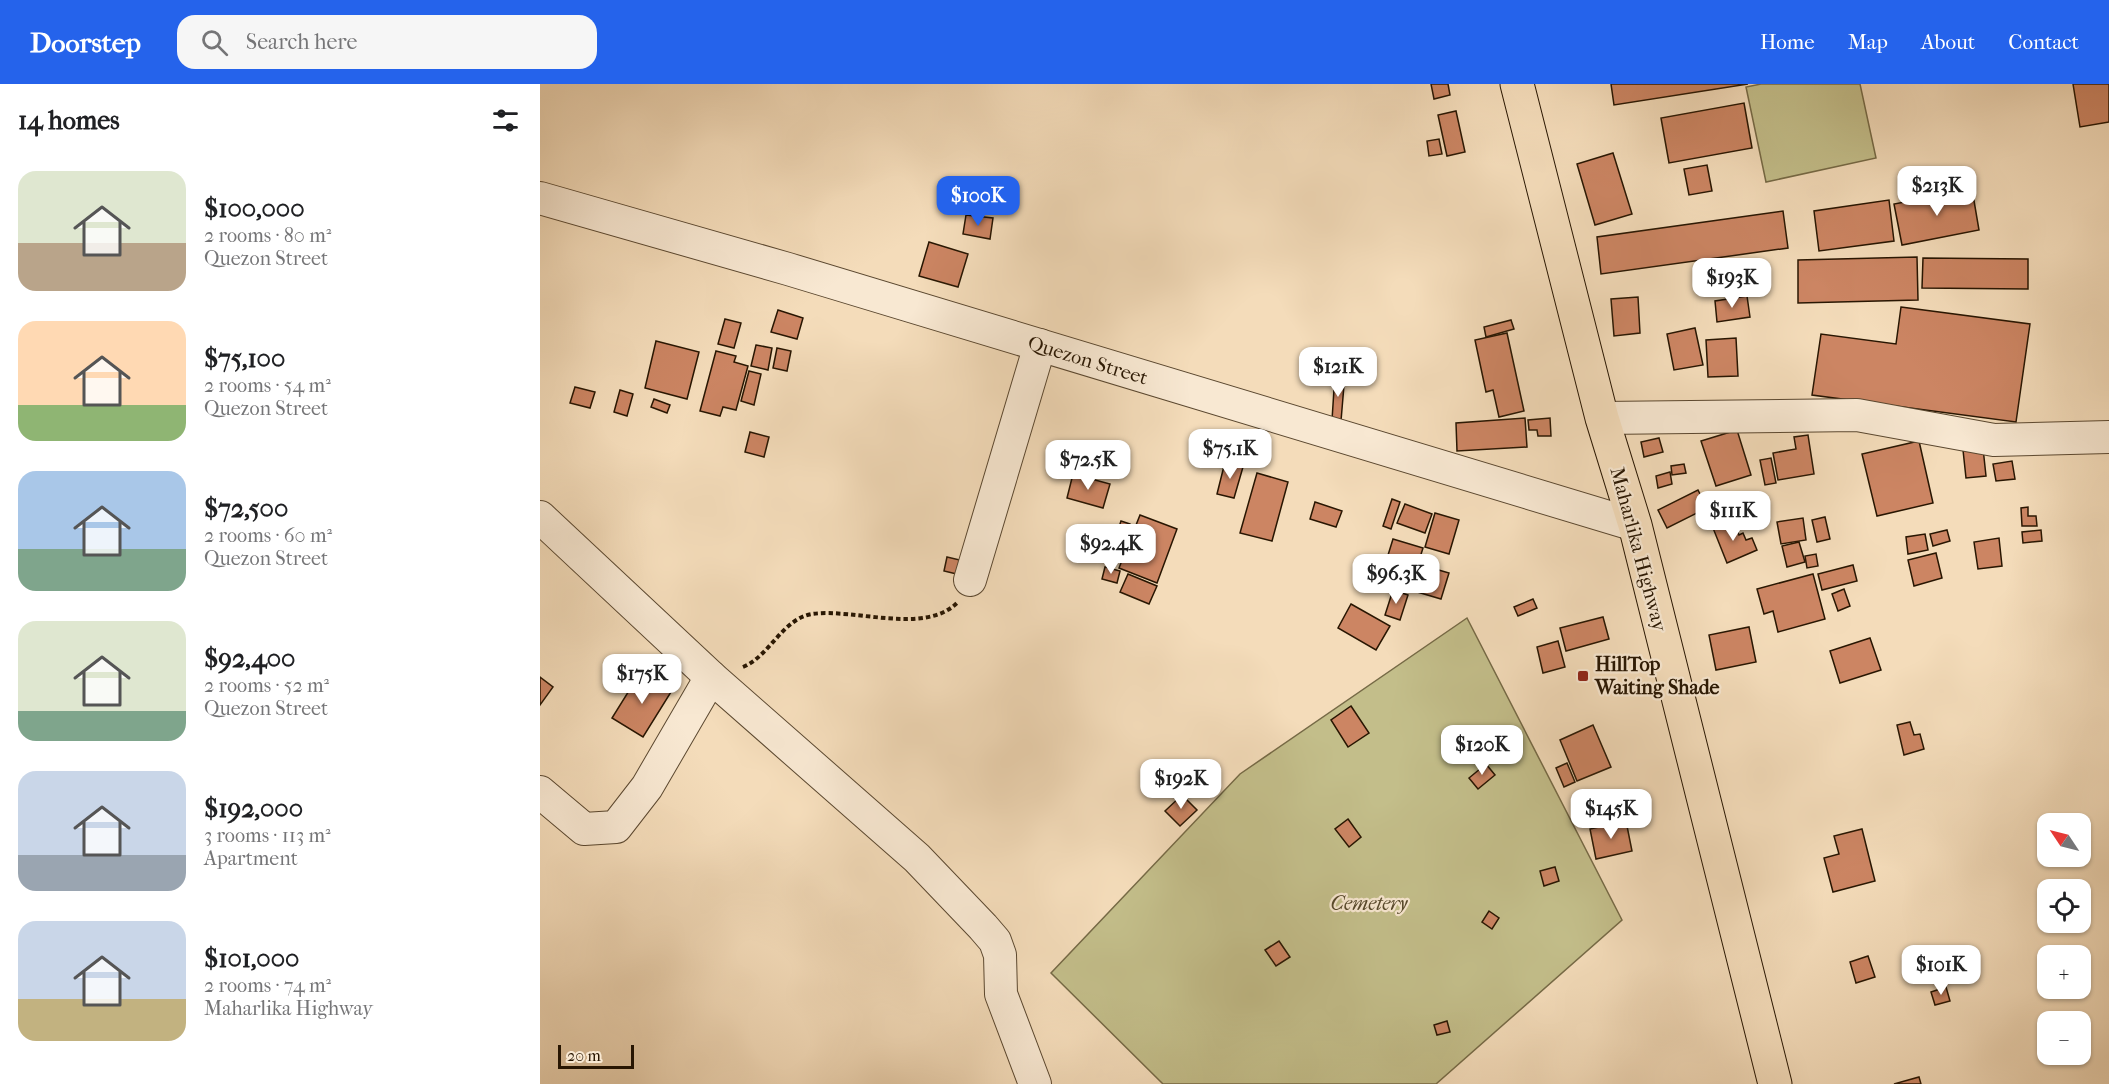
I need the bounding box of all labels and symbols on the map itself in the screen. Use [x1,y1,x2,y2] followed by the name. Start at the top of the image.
[1895,166,1979,217] pin: $213K
[936,176,1020,227] pin: $100K
[1690,258,1774,309] pin: $193K
[1025,331,1151,390] street label: Quezon Street
[1296,347,1380,398] pin: $121K
[1181,429,1279,480] pin: $75.1K
[1039,440,1137,491] pin: $72.5K
[1606,465,1672,635] street label: Maharlika Highway
[1691,491,1775,542] pin: $111K
[1062,524,1160,575] pin: $92.4K
[1347,554,1445,605] pin: $96.3K
[1594,653,1720,699] place label: HillTop Waiting Shade
[600,654,684,705] pin: $175K
[1576,669,1590,683] marker: HillTop Waiting Shade
[1440,725,1524,776] pin: $120K
[1139,759,1223,810] pin: $192K
[1569,789,1653,840] pin: $145K
[2037,813,2091,867] north arrow
[1330,892,1408,915] park label: Cemetery
[1899,945,1983,996] pin: $101K
[558,1042,634,1070] scale bar

